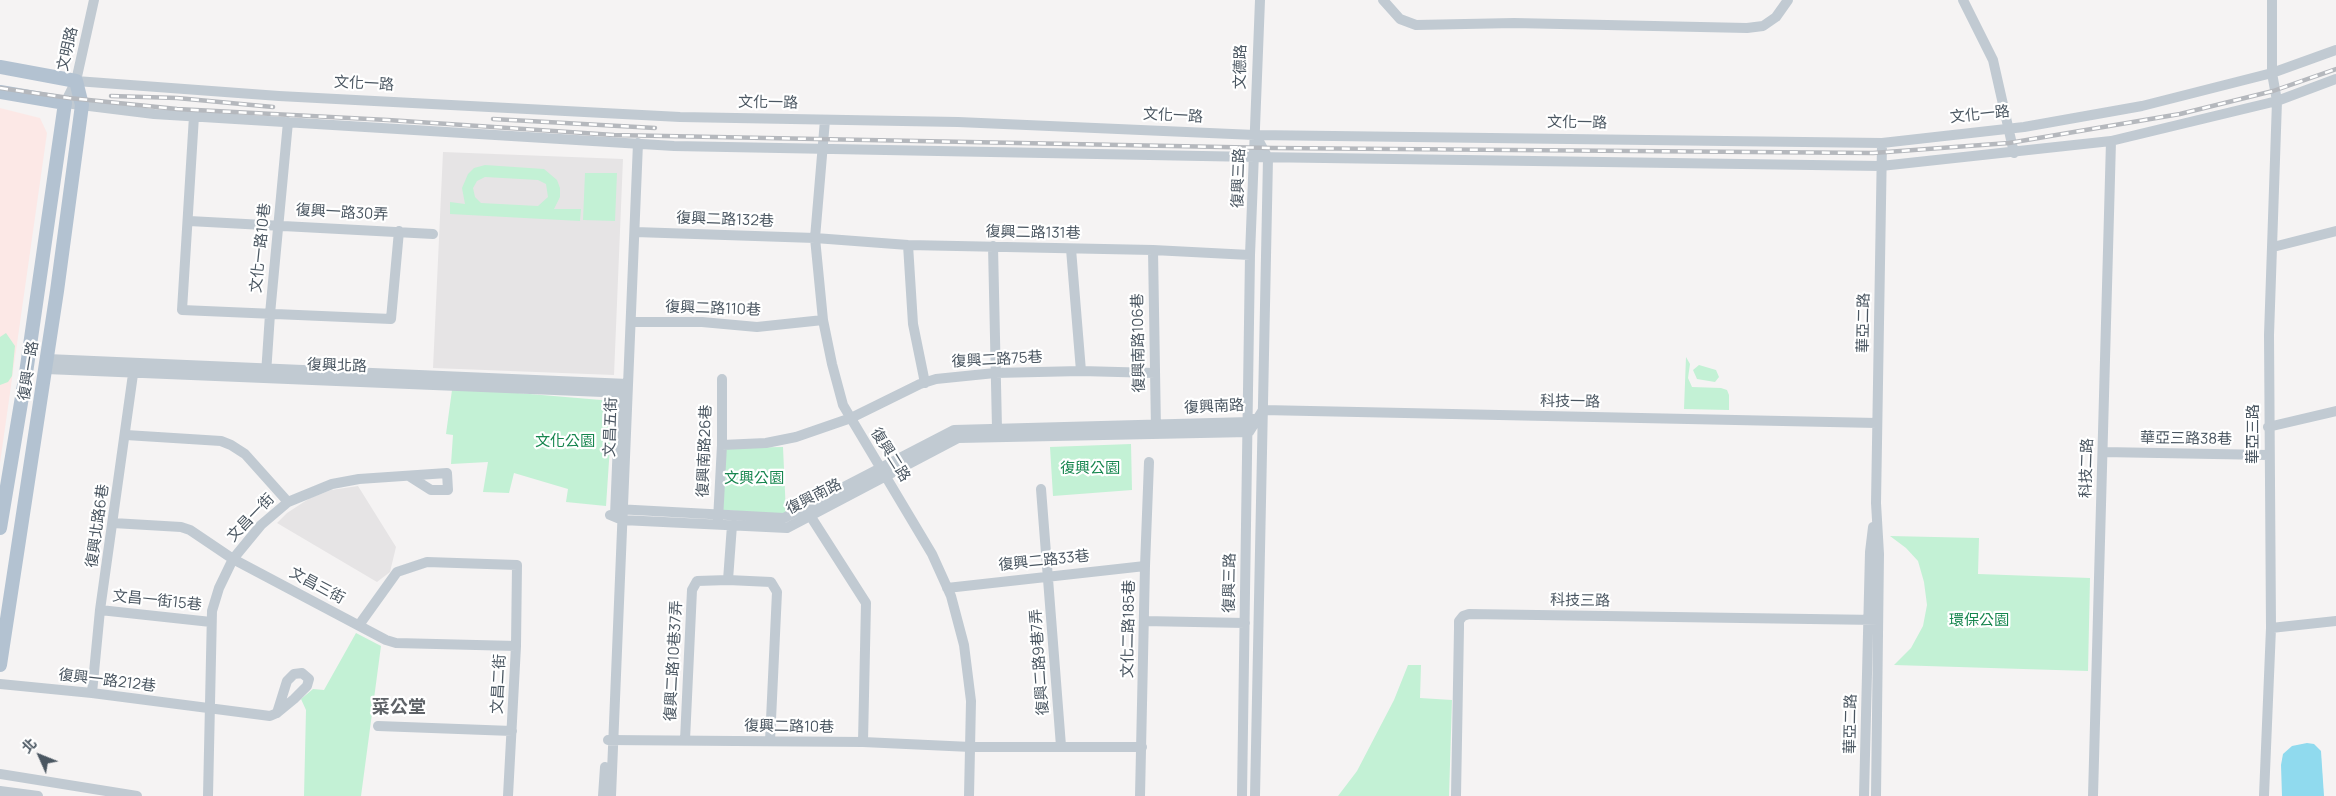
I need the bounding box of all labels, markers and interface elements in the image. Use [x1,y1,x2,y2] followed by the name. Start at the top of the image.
[54,25,82,73] street label: 文明路
[1232,44,1250,90] street label: 文德路
[334,73,394,95] street label: 文化一路
[738,93,798,113] street label: 文化一路
[1949,103,2011,127] street label: 文化一路
[1143,105,1203,127] street label: 文化一路
[1547,113,1607,133] street label: 文化一路
[1229,148,1249,208] street label: 復興三路
[247,202,275,294] street label: 文化一路10巷
[295,202,389,224] street label: 復興一路30弄
[676,209,774,231] street label: 復興二路132巷
[985,223,1081,243] street label: 復興二路131巷
[1129,293,1149,393] street label: 復興南路106巷
[1854,293,1874,353] street label: 華亞二路
[665,298,761,320] street label: 復興二路110巷
[15,340,43,402] street label: 復興一路
[951,349,1043,371] street label: 復興二路75巷
[307,356,367,376] street label: 復興北路
[1540,392,1600,412] street label: 科技一路
[1184,396,1244,418] street label: 復興南路
[601,397,621,457] street label: 文昌五街
[694,404,716,498] street label: 復興南路26巷
[2245,404,2263,464] street label: 華亞三路
[866,425,914,485] street label: 復興二路
[2140,429,2232,449] street label: 華亞三路38巷
[535,433,595,451] park label: 文化公園
[2077,438,2097,498] street label: 科技二路
[1060,460,1120,478] park label: 復興公園
[724,470,784,488] park label: 文興公園
[783,475,845,519] street label: 復興南路
[83,483,113,569] street label: 復興北路6巷
[224,490,278,546] street label: 文昌一街
[998,547,1090,575] street label: 復興二路33巷
[1220,553,1240,613] street label: 復興三路
[286,564,348,608] street label: 文昌三街
[1119,580,1139,678] street label: 文化二路185巷
[112,587,202,615] street label: 文昌一街15巷
[1550,591,1610,611] street label: 科技三路
[662,600,686,722] street label: 復興二路10巷37弄
[1027,608,1053,716] street label: 復興二路9巷7弄
[1949,612,2009,630] park label: 環保公園
[488,654,510,714] street label: 文昌二街
[57,666,157,696] street label: 復興一路212巷
[1841,694,1861,754] street label: 華亞二路
[372,697,426,719] district label: 菜公堂
[744,717,834,737] street label: 復興二路10巷
[15,731,65,781] north arrow
[17,734,41,757] text: 北

